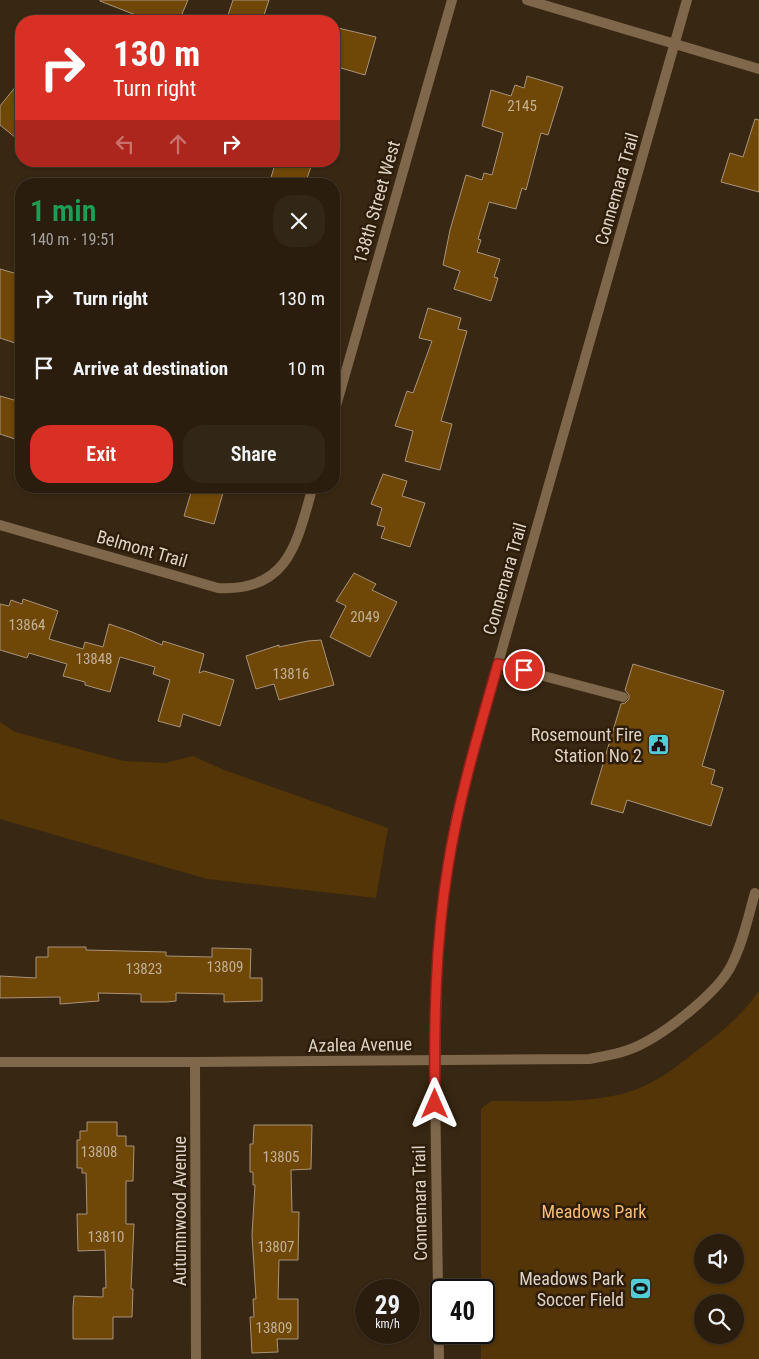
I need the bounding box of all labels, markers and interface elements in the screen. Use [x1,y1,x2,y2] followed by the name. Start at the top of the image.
[113,34,200,75] text: 130 m
[30,35,95,100] icon: right
[113,76,196,101] text: Turn right
[507,97,537,115] house number: 2145
[111,130,139,158] icon: left
[164,130,192,158] icon: ahead
[217,130,245,158] icon: right
[590,130,643,247] street label: Connemara Trail
[349,138,404,266] street label: 138th Street West
[30,193,96,228] text: 1 min
[273,195,325,247] button: close
[30,230,116,249] text: 140 m · 19:51
[30,284,58,312] icon: right
[73,287,148,310] text: Turn right
[278,287,325,310] text: 130 m
[30,354,58,382] icon: arrive
[73,357,228,380] text: Arrive at destination
[288,357,325,380] text: 10 m
[30,425,173,483] button: Exit
[183,425,325,483] button: Share
[478,520,531,637] street label: Connemara Trail
[94,526,190,572] street label: Belmont Trail
[350,608,380,626] house number: 2049
[8,616,46,634] house number: 13864
[503,649,545,691] pin
[75,650,113,668] house number: 13848
[510,656,538,684] icon: arrive
[272,665,310,683] house number: 13816
[531,724,642,766] place label: Rosemount Fire Station No 2
[646,733,670,757] public building icon: Rosemount Fire Station No 2
[206,958,244,976] house number: 13809
[125,960,163,978] house number: 13823
[308,1033,412,1056] street label: Azalea Avenue
[408,1077,460,1129] position arrow
[169,1136,190,1286] street label: Autumnwood Avenue
[80,1143,118,1161] house number: 13808
[408,1145,431,1261] street label: Connemara Trail
[262,1148,300,1166] house number: 13805
[542,1201,646,1222] park label: Meadows Park
[87,1228,125,1246] house number: 13810
[694,1234,744,1344] map controls
[694,1234,744,1284] button: sound
[257,1238,295,1256] house number: 13807
[519,1268,624,1310] place label: Meadows Park Soccer Field
[628,1277,652,1301] sports icon: Meadows Park Soccer Field
[430,1279,495,1344] speed limit sign: 40
[375,1291,400,1320] text: 29
[694,1294,744,1344] button: search
[375,1317,400,1331] text: km/h
[255,1319,293,1337] house number: 13809

